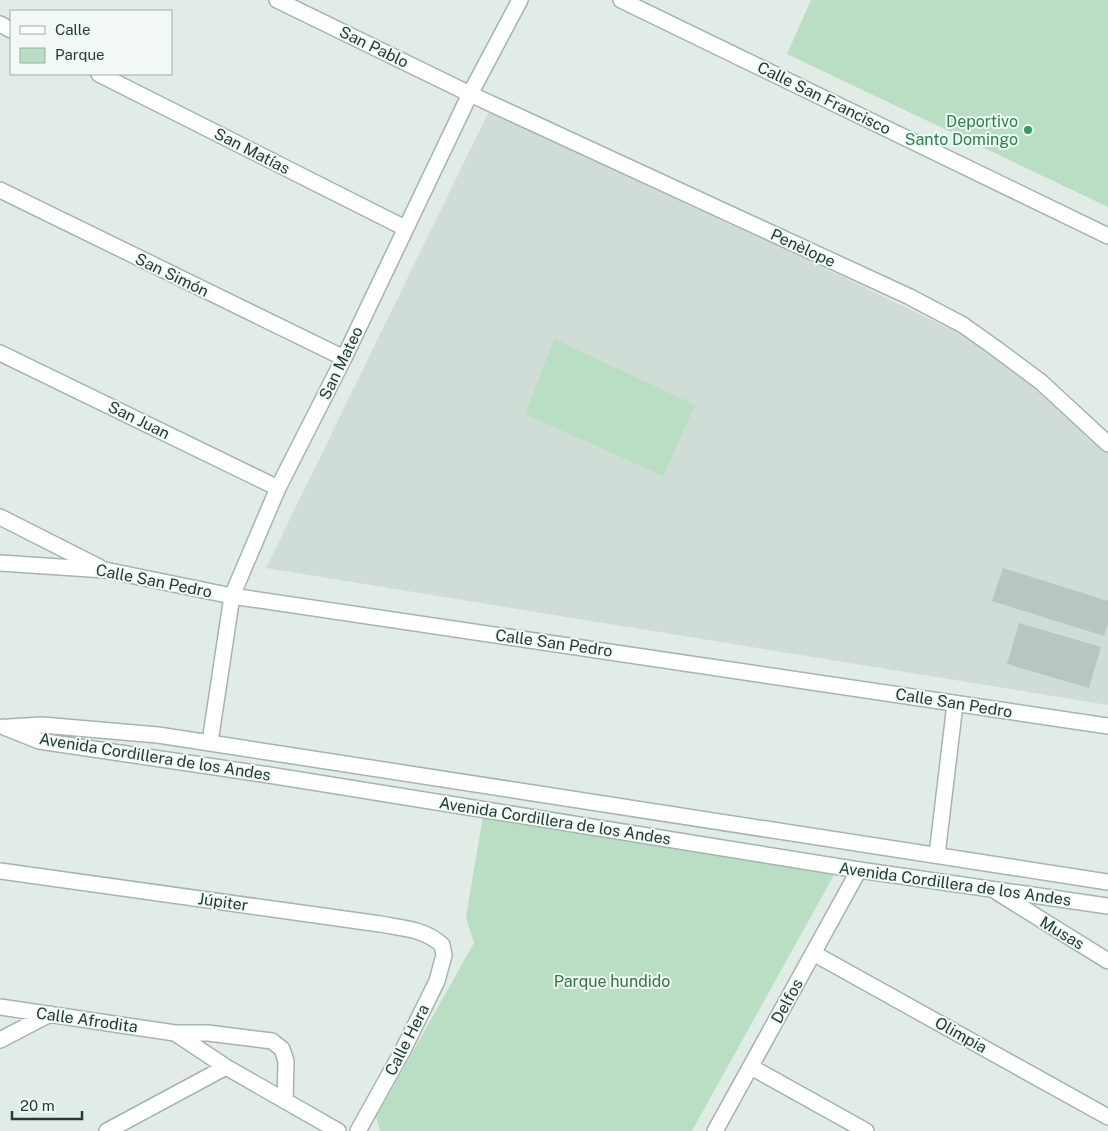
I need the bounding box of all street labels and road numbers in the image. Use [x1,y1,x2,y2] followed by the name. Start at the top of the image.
[336,22,412,72] street label: San Pablo
[754,57,894,139] street label: Calle San Francisco
[211,124,293,178] street label: San Matías
[767,225,839,271] street label: Penèlope
[132,249,212,301] street label: San Simón
[315,323,367,403] street label: San Mateo
[105,397,173,443] street label: San Juan
[94,560,214,602] street label: Calle San Pedro
[494,625,614,661] street label: Calle San Pedro
[894,684,1014,722] street label: Calle San Pedro
[38,729,272,785] street label: Avenida Cordillera de los Andes
[438,793,672,849] street label: Avenida Cordillera de los Andes
[838,858,1072,910] street label: Avenida Cordillera de los Andes
[197,889,249,915] street label: Júpiter
[1036,912,1088,954] street label: Musas
[767,975,807,1027] street label: Delfos
[381,1001,433,1079] street label: Calle Hera
[35,1003,139,1037] street label: Calle Afrodita
[932,1013,990,1057] street label: Olimpia

